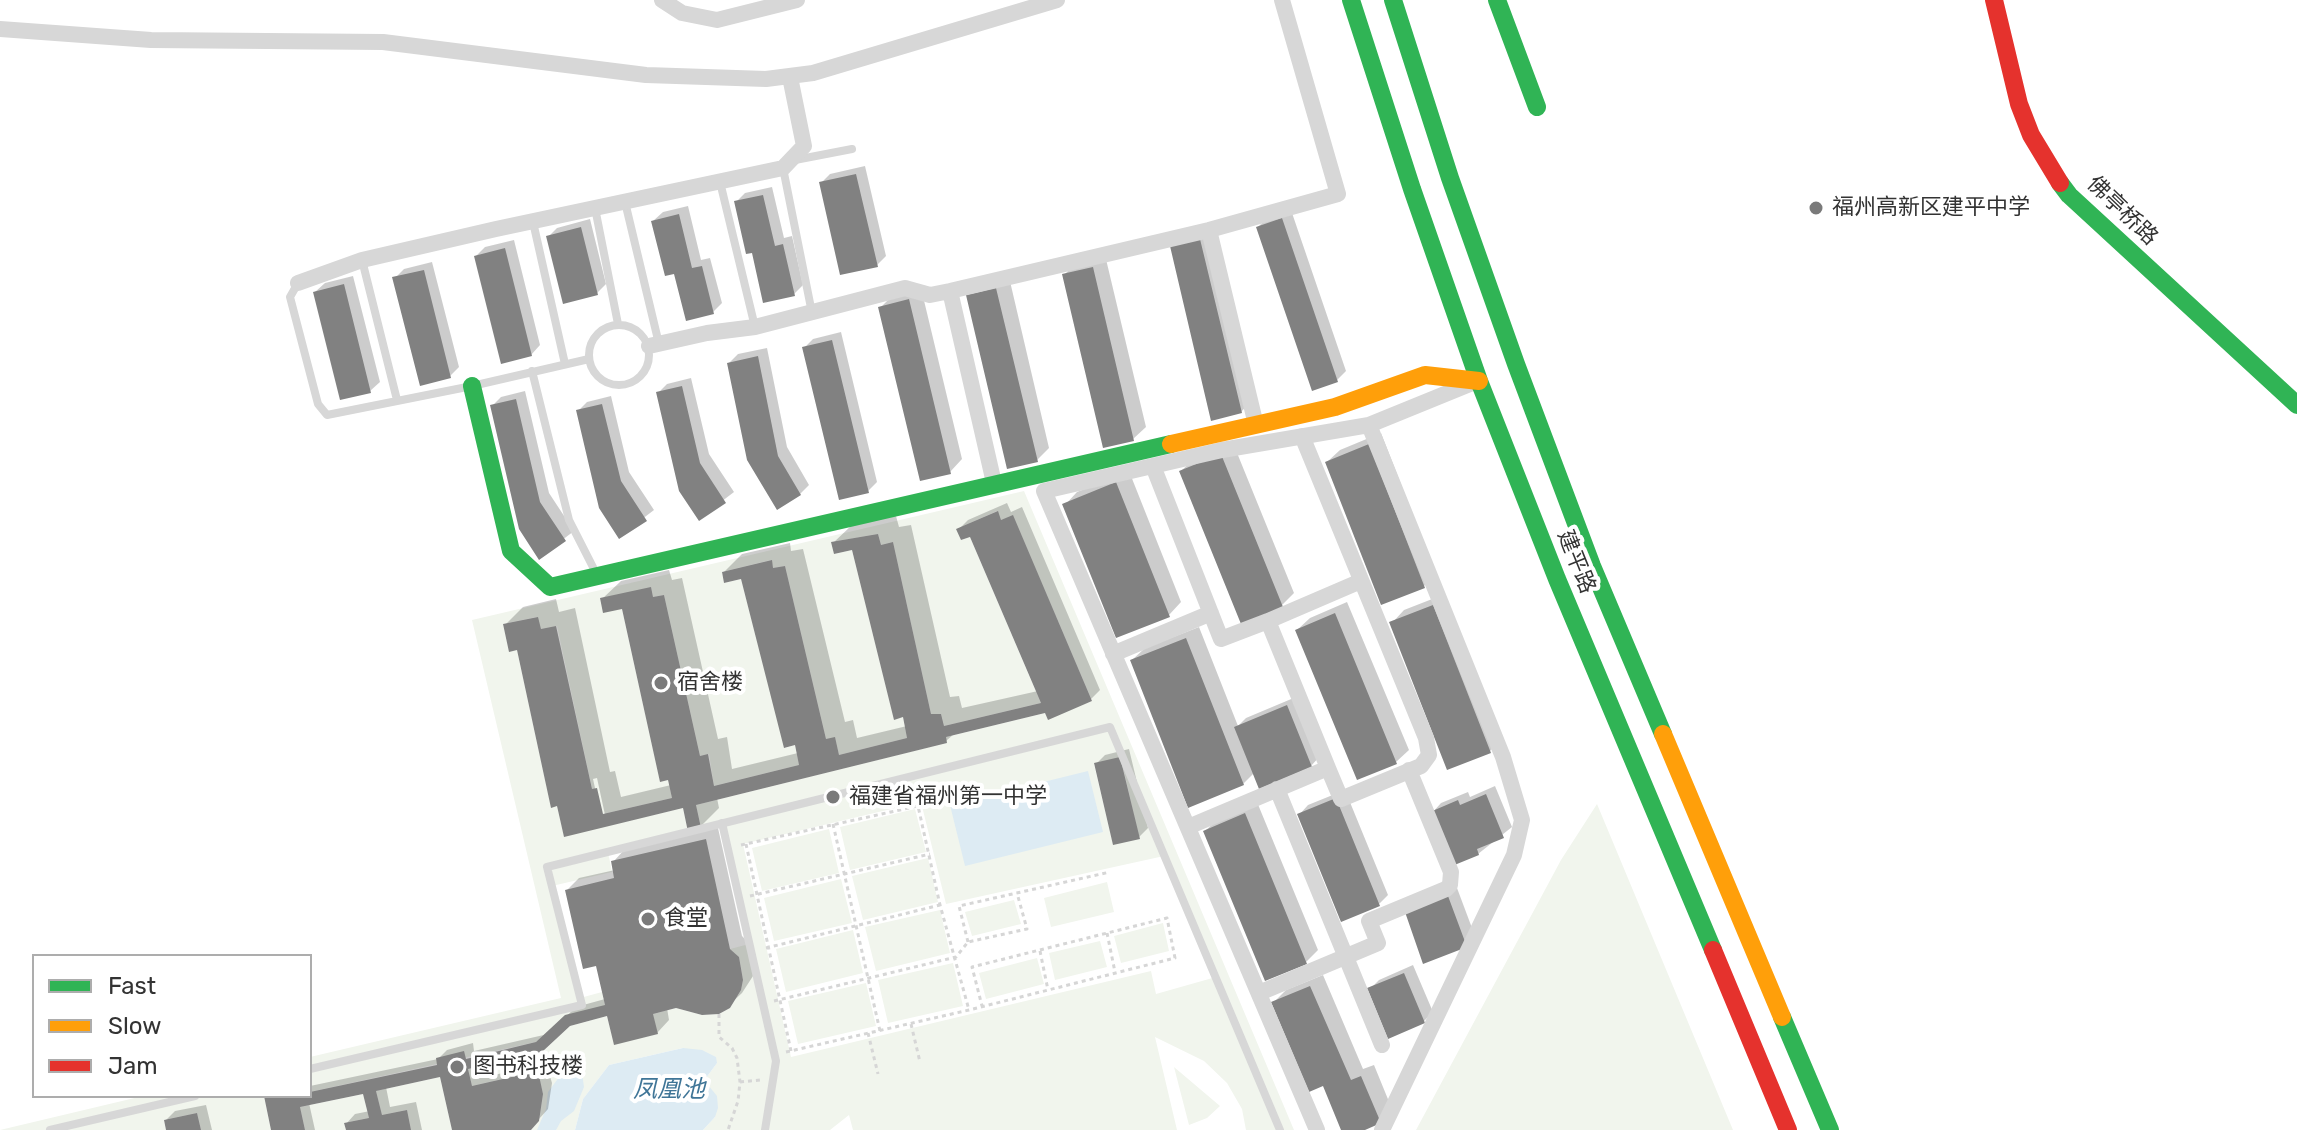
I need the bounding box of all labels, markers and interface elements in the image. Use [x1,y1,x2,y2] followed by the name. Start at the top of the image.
[2081,171,2163,251] street label: 佛亭桥路
[1832,195,2030,221] place label: 福州高新区建平中学
[1807,199,1825,217] marker: 福州高新区建平中学
[1551,526,1601,598] street label: 建平路
[677,670,743,696] place label: 宿舍楼
[652,674,670,692] marker: 宿舍楼
[849,784,1047,810] place label: 福建省福州第一中学
[824,788,842,806] marker: 福建省福州第一中学
[664,906,708,932] place label: 食堂
[639,910,657,928] marker: 食堂
[32,954,312,1098] legend
[108,972,156,1000] text: Fast
[108,1012,161,1040] text: Slow
[108,1052,158,1080] text: Jam
[473,1054,583,1080] place label: 图书科技楼
[448,1058,466,1076] marker: 图书科技楼
[633,1076,705,1104] water label: 凤凰池

